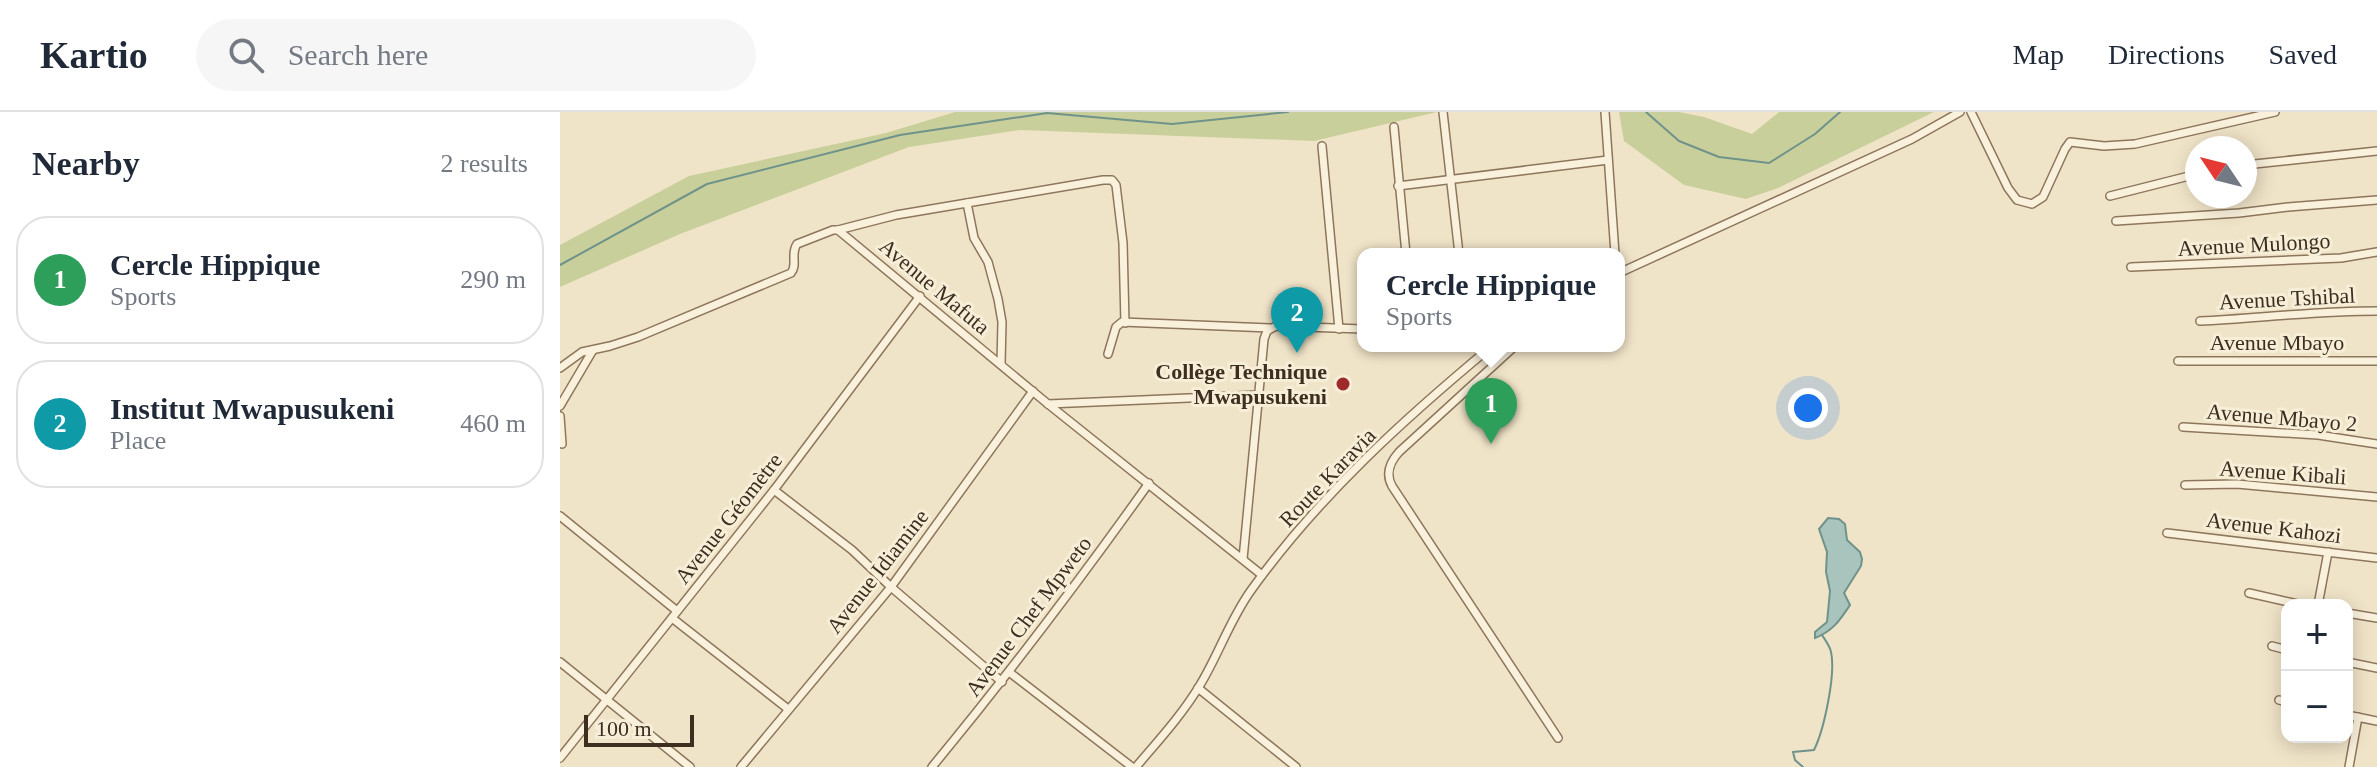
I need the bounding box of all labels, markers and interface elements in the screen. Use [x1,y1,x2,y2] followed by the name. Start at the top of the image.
[196,19,756,91] search box
[224,33,268,77] icon: search
[40,34,148,76] text: Kartio
[288,38,428,71] text: Search here
[2013,39,2064,70] text: Map
[2108,39,2225,70] text: Directions
[2269,39,2337,70] text: Saved
[2185,136,2257,208] north arrow
[32,145,140,182] text: Nearby
[441,149,528,178] text: 2 results
[2177,228,2331,261] street label: Avenue Mulongo
[875,233,995,340] street label: Avenue Mafuta
[110,248,320,281] text: Cercle Hippique
[1357,248,1625,352] popup
[54,265,67,294] text: 1
[460,265,526,294] text: 290 m
[1386,268,1596,301] text: Cercle Hippique
[110,282,176,311] text: Sports
[2218,282,2356,315] street label: Avenue Tshibal
[1271,287,1323,353] pin: 2
[1386,302,1452,331] text: Sports
[2210,330,2344,355] street label: Avenue Mbayo
[1155,359,1327,409] place label: Collège Technique Mwapusukeni
[1334,375,1352,393] marker: Collège Technique Mwapusukeni
[1465,378,1517,444] pin: 1
[1788,388,1828,428] your location
[110,392,394,425] text: Institut Mwapusukeni
[2206,398,2358,437] street label: Avenue Mbayo 2
[54,409,67,438] text: 2
[460,409,526,438] text: 460 m
[1274,423,1381,532] street label: Route Karavia
[110,426,166,455] text: Place
[670,448,787,589] street label: Avenue Géomètre
[2219,456,2347,489] street label: Avenue Kibali
[821,504,934,638] street label: Avenue Idiamine
[2205,507,2343,548] street label: Avenue Kahozi
[960,531,1097,701] street label: Avenue Chef Mpweto
[2281,599,2353,743] map controls
[2281,599,2353,671] button: +
[2281,671,2353,743] button: −
[584,711,694,747] scale bar
[596,716,652,741] text: 100 m

